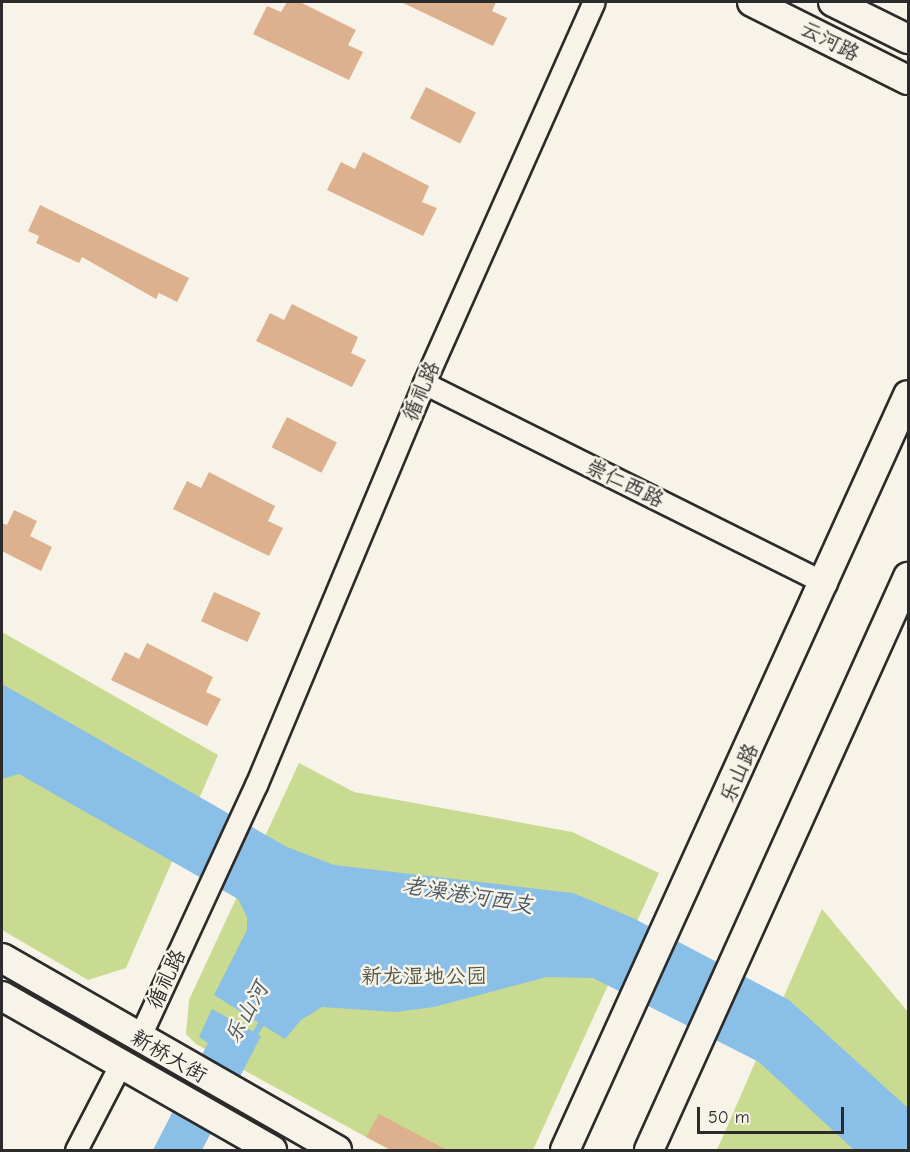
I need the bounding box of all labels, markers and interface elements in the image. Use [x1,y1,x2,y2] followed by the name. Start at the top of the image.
[796,15,864,67] street label: 云河路
[397,357,445,425] street label: 循礼路
[582,453,668,513] street label: 崇仁西路
[714,739,764,807] street label: 乐山路
[401,873,535,919] water label: 老澡港河西支
[141,945,191,1013] street label: 循礼路
[361,963,487,989] park label: 新龙湿地公园
[219,978,275,1048] water label: 乐山河
[126,1024,212,1088] street label: 新桥大街
[700,1095,847,1133] scale bar
[708,1107,750,1128] text: 50 m

